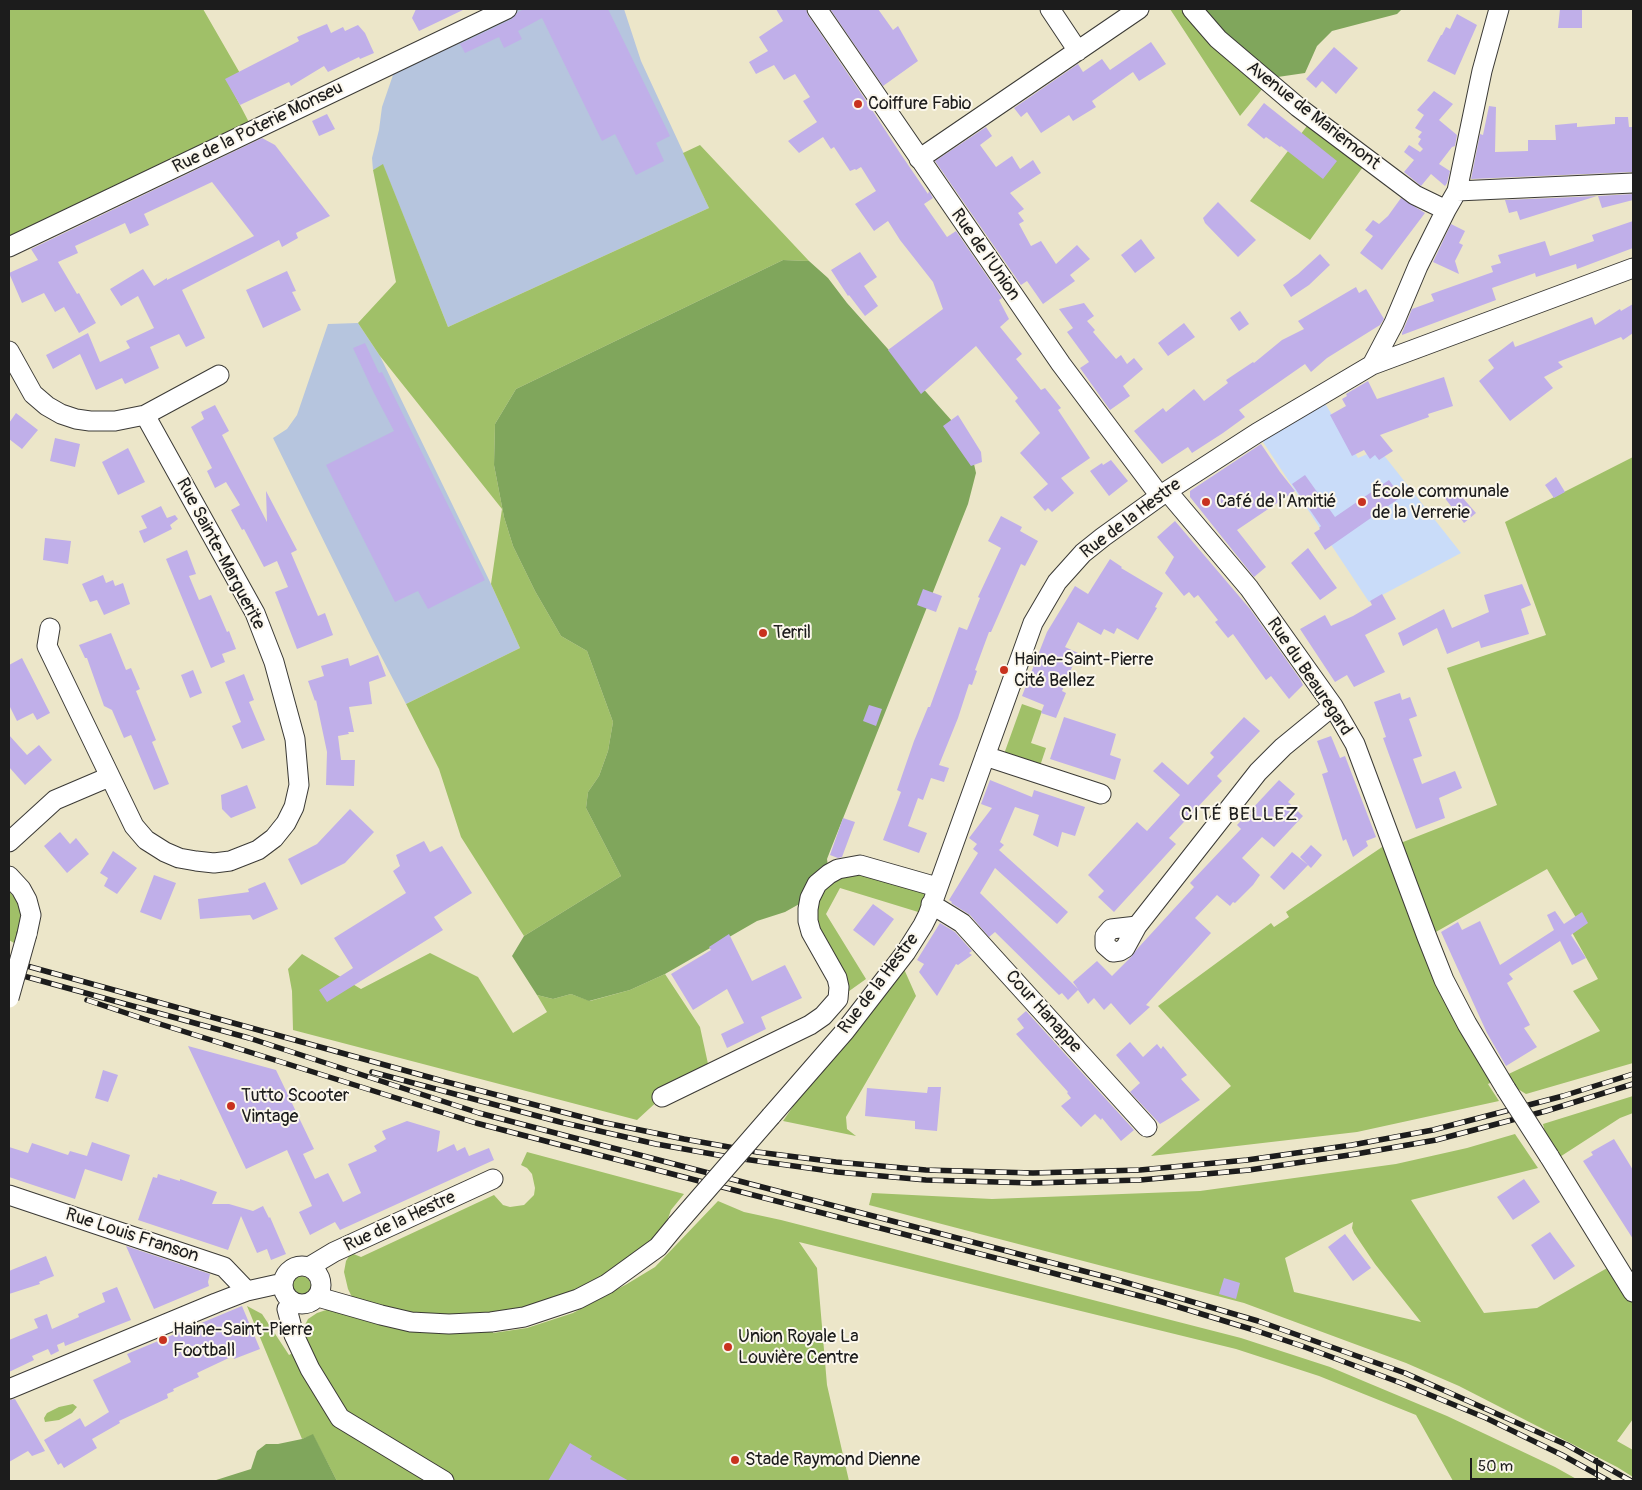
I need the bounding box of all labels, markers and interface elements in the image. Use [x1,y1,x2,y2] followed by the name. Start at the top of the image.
[1242,57,1384,175] street label: Avenue de Mariemont
[169,77,347,179] street label: Rue de la Poterie Monseu
[868,93,971,115] place label: Coiffure Fabio
[852,98,864,110] marker: Coiffure Fabio
[946,205,1024,305] street label: Rue de l'Union
[1076,474,1186,564] street label: Rue de la Hestre
[171,475,269,633] street label: Rue Sainte-Marguerite
[1372,481,1509,524] place label: École communale de la Verrerie
[1216,491,1336,513] place label: Café de l'Amitié
[1200,496,1212,508] marker: Café de l'Amitié
[1356,496,1368,508] marker: École communale de la Verrerie
[1262,614,1356,740] street label: Rue du Beauregard
[773,622,811,644] place label: Terril
[757,627,769,639] marker: Terril
[1014,649,1153,692] place label: Haine-Saint-Pierre Cité Bellez
[998,664,1010,676] marker: Haine-Saint-Pierre Cité Bellez
[1179,804,1301,826] district label: CITÉ BELLEZ
[834,929,924,1039] street label: Rue de la Hestre
[1000,966,1086,1058] street label: Cour Hanappe
[241,1085,349,1128] place label: Tutto Scooter Vintage
[225,1100,237,1112] marker: Tutto Scooter Vintage
[341,1187,459,1257] street label: Rue de la Hestre
[63,1204,201,1268] street label: Rue Louis Franson
[173,1319,312,1362] place label: Haine-Saint-Pierre Football
[738,1326,859,1368] place label: Union Royale La Louvière Centre
[157,1334,169,1346] marker: Haine-Saint-Pierre Football
[722,1341,734,1353] marker: Union Royale La Louvière Centre
[1472,1448,1600,1480] scale bar
[745,1449,920,1471] place label: Stade Raymond Dienne
[729,1454,741,1466] marker: Stade Raymond Dienne
[1478,1457,1513,1476] text: 50 m

